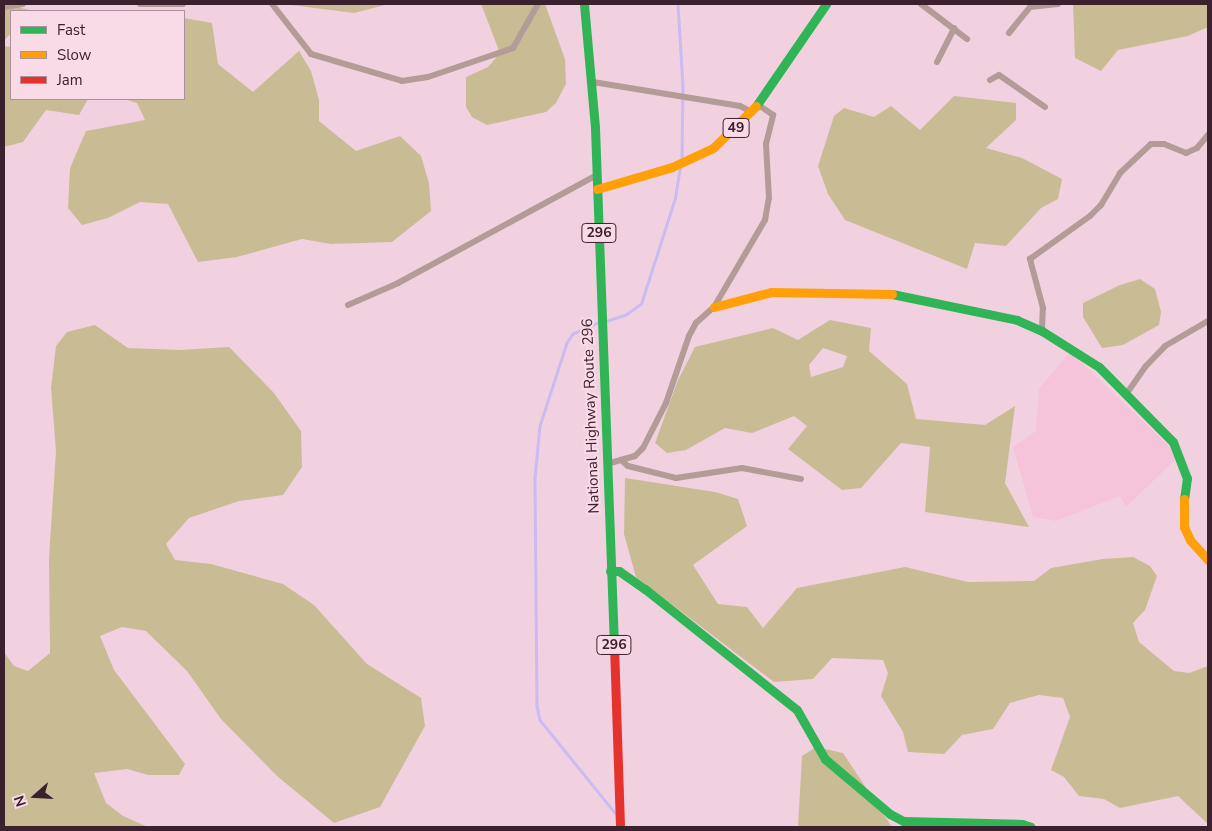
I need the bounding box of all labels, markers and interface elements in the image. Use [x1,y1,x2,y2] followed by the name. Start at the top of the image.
[10,10,185,100] legend
[57,20,85,40] text: Fast
[57,45,91,65] text: Slow
[57,70,83,90] text: Jam
[722,116,750,140] road number: 49
[580,222,618,244] road number: 296
[579,318,603,514] street label: National Highway Route 296
[595,634,633,656] road number: 296
[10,771,60,821] north arrow
[10,793,31,809] text: N

